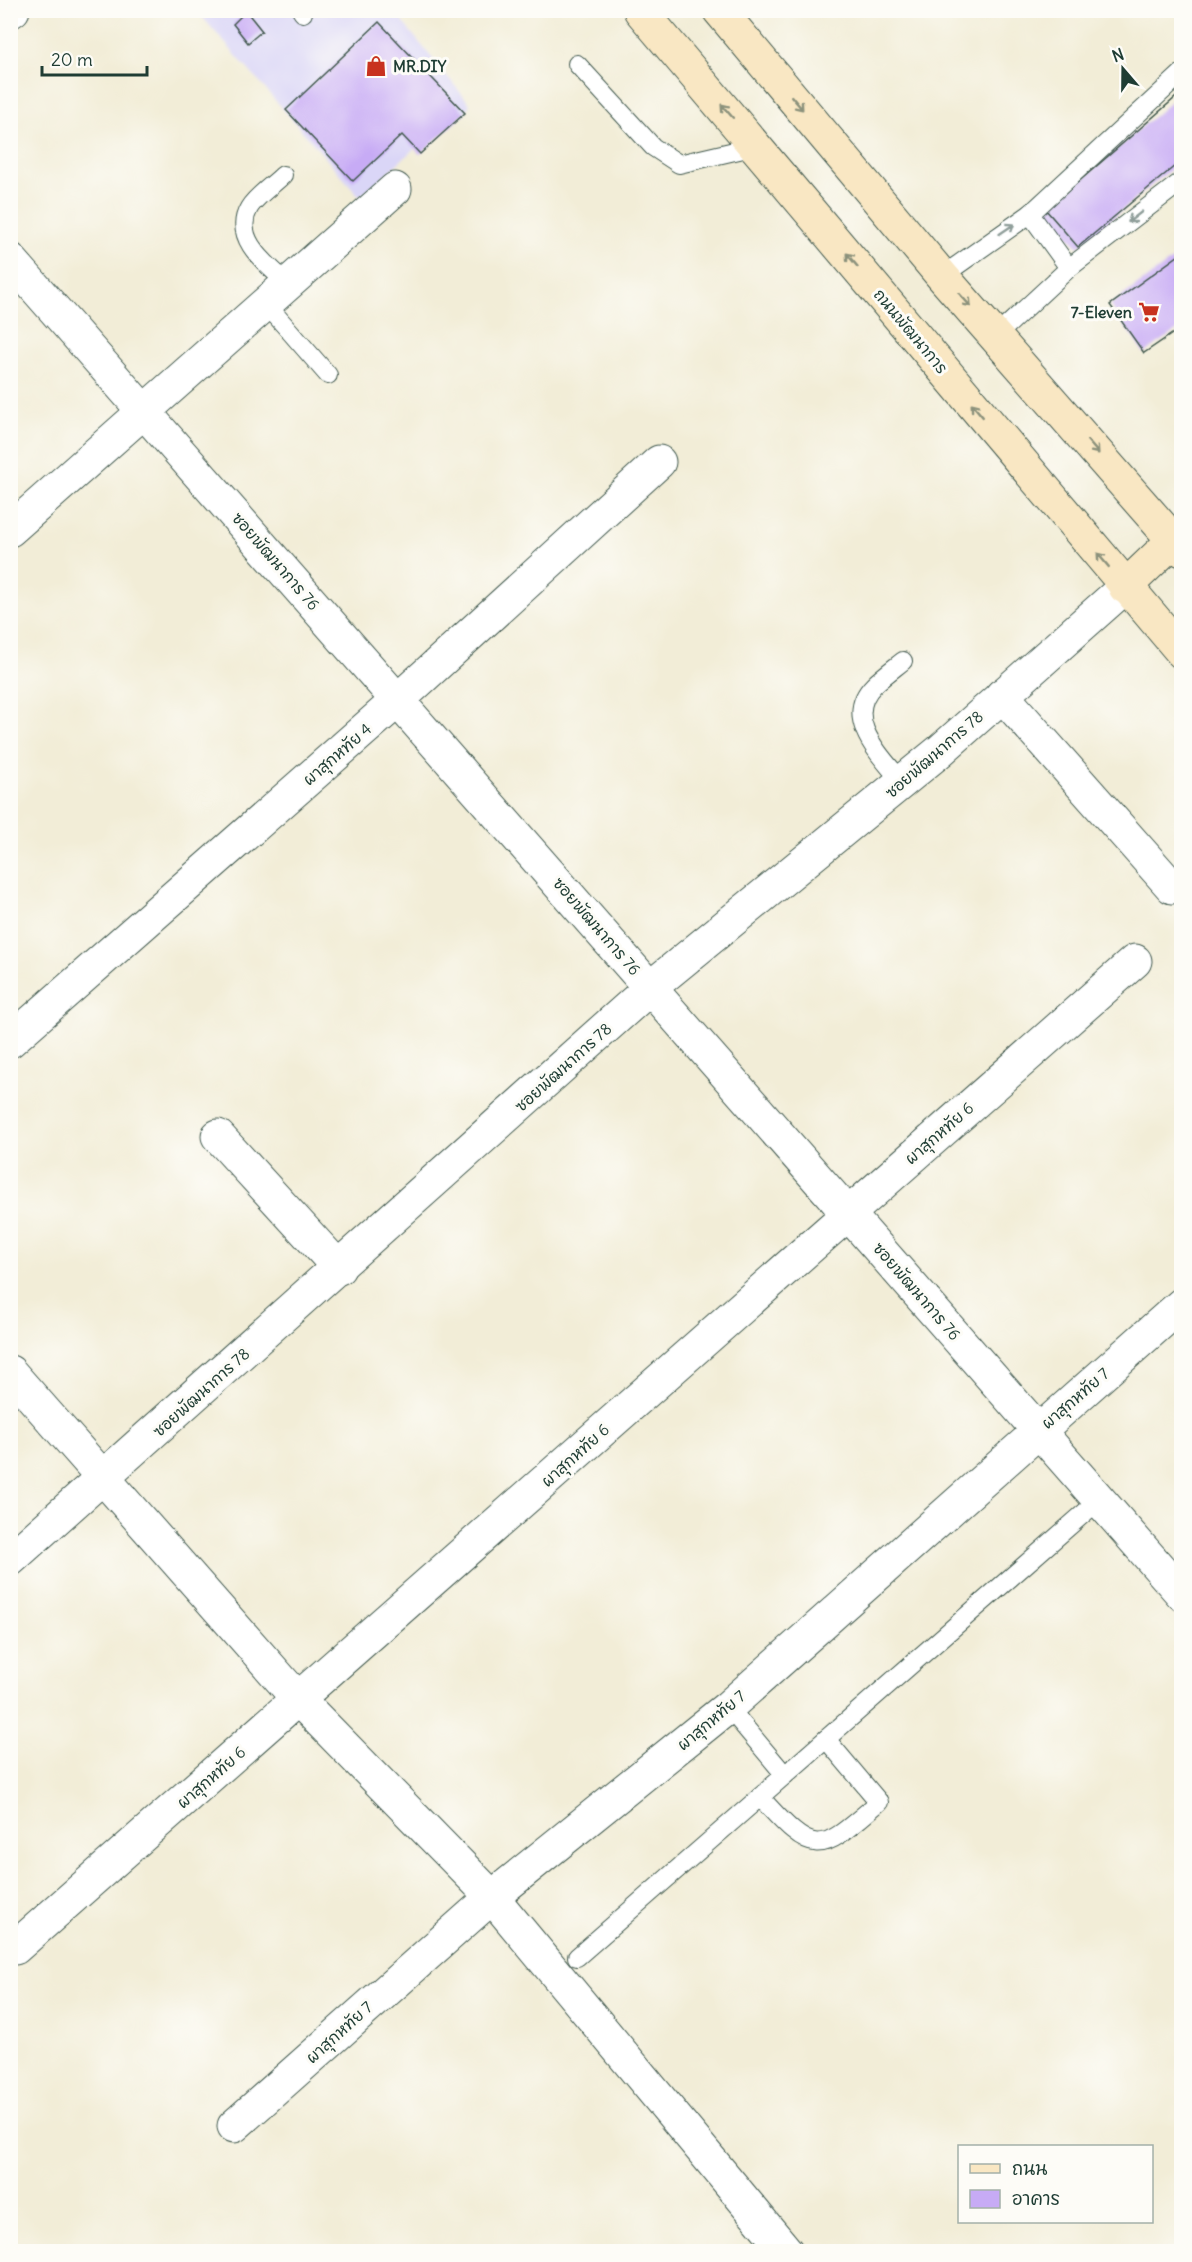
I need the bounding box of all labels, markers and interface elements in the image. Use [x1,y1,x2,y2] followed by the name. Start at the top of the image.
[42,39,147,77] scale bar
[1093,39,1153,99] north arrow
[1109,44,1126,66] text: N
[51,48,93,71] text: 20 m
[364,54,388,78] shop icon: MR.DIY
[393,56,446,76] place label: MR.DIY
[791,95,804,111] one-way arrow
[720,104,734,119] one-way arrow
[1127,210,1143,223] one-way arrow
[998,223,1014,235] one-way arrow
[846,252,859,268] one-way arrow
[870,285,952,377] street label: ถนนพัฒนาการ
[957,292,971,307] one-way arrow
[1137,300,1161,324] supermarket icon: 7-Eleven
[1071,302,1132,322] place label: 7-Eleven
[971,402,984,418] one-way arrow
[1086,439,1100,454] one-way arrow
[228,508,324,614] street label: ซอยพัฒนาการ 76
[1096,552,1109,568] one-way arrow
[881,706,987,802] street label: ซอยพัฒนาการ 78
[299,719,377,792] street label: ผาสุกหทัย 4
[549,873,645,979] street label: ซอยพัฒนาการ 76
[511,1018,615,1116] street label: ซอยพัฒนาการ 78
[901,1098,979,1171] street label: ผาสุกหทัย 6
[869,1238,965,1344] street label: ซอยพัฒนาการ 76
[149,1343,253,1441] street label: ซอยพัฒนาการ 78
[1037,1363,1115,1435] street label: ผาสุกหทัย 7
[537,1419,615,1493] street label: ผาสุกหทัย 6
[673,1686,751,1757] street label: ผาสุกหทัย 7
[173,1742,251,1815] street label: ผาสุกหทัย 6
[301,1997,379,2069] street label: ผาสุกหทัย 7
[958,2145,1153,2223] legend
[1012,2157,1047,2180] text: ถนน
[1012,2187,1060,2210] text: อาคาร

